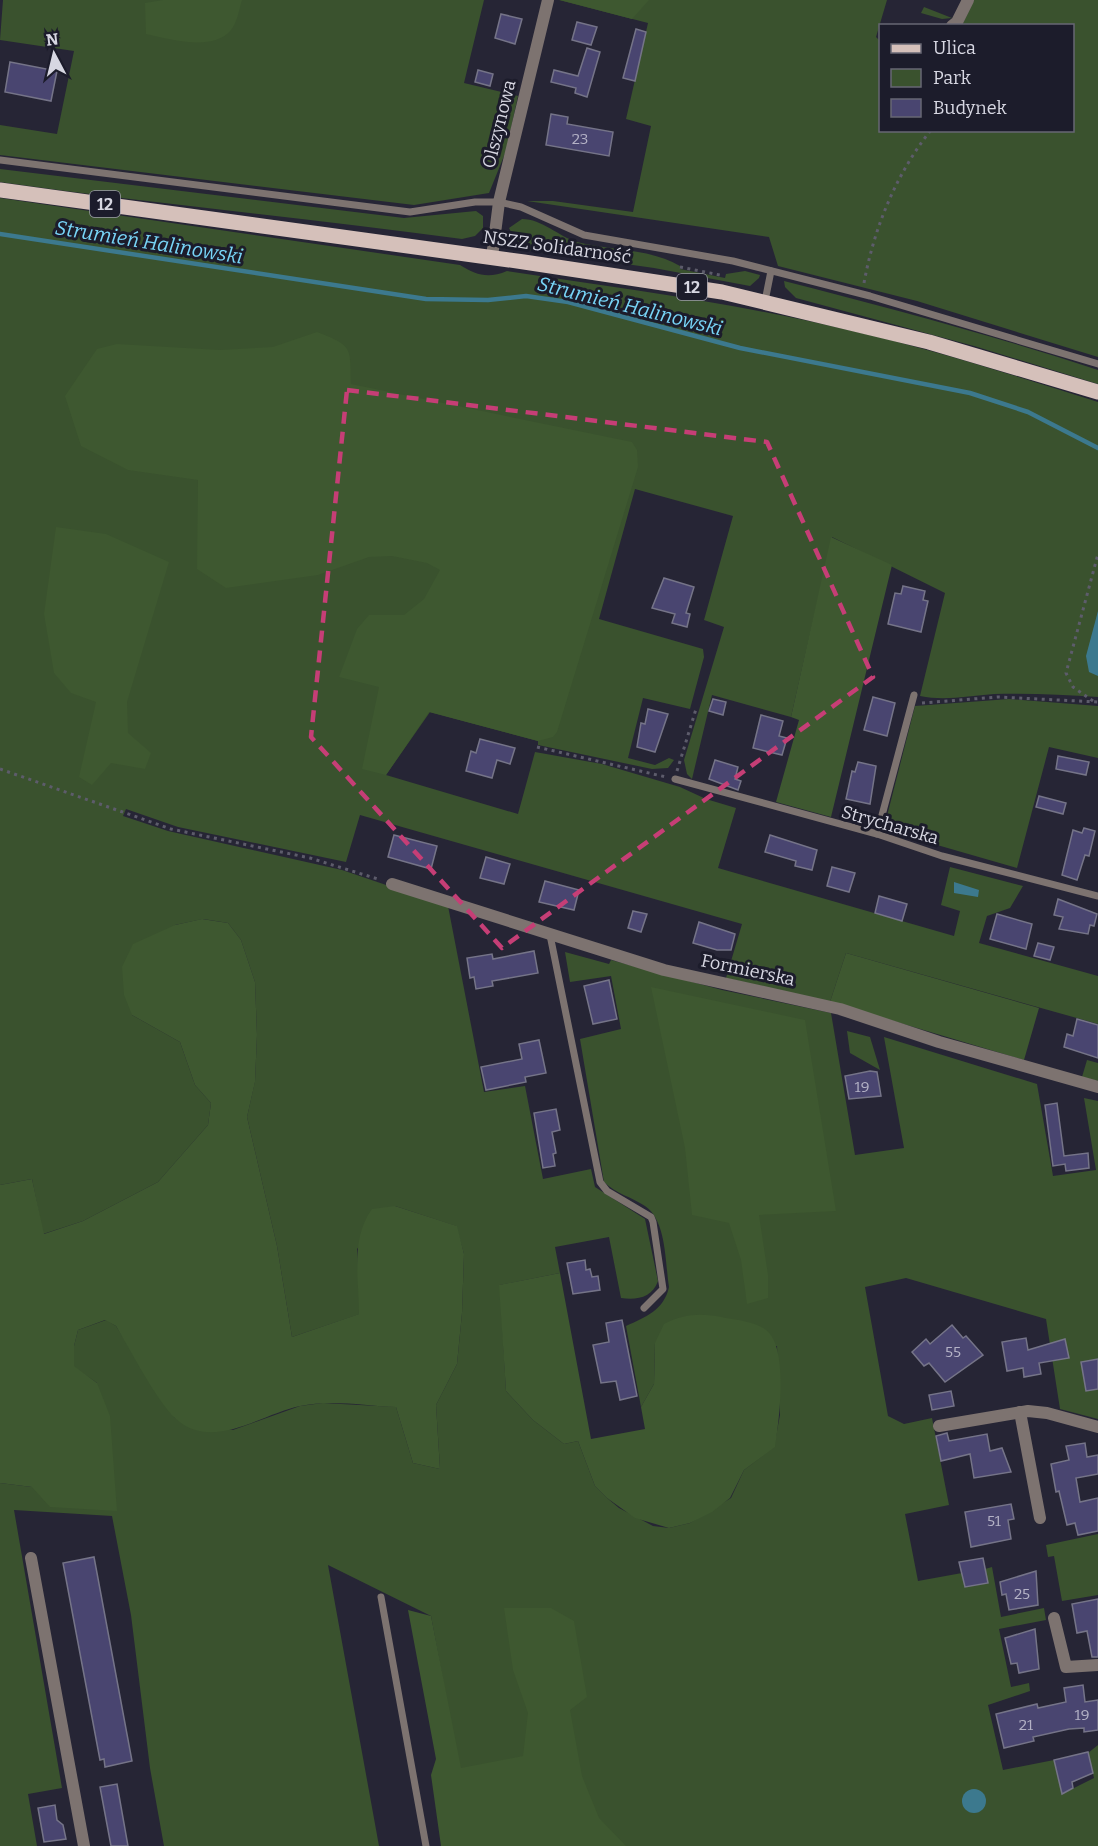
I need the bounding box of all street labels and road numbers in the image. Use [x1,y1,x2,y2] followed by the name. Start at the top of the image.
[477,77,521,170] street label: Olszynowa
[90,191,120,217] road number: 12
[481,226,633,268] street label: NSZZ Solidarność
[677,274,707,300] road number: 12
[839,801,941,849] street label: Strycharska
[699,949,797,991] street label: Formierska

